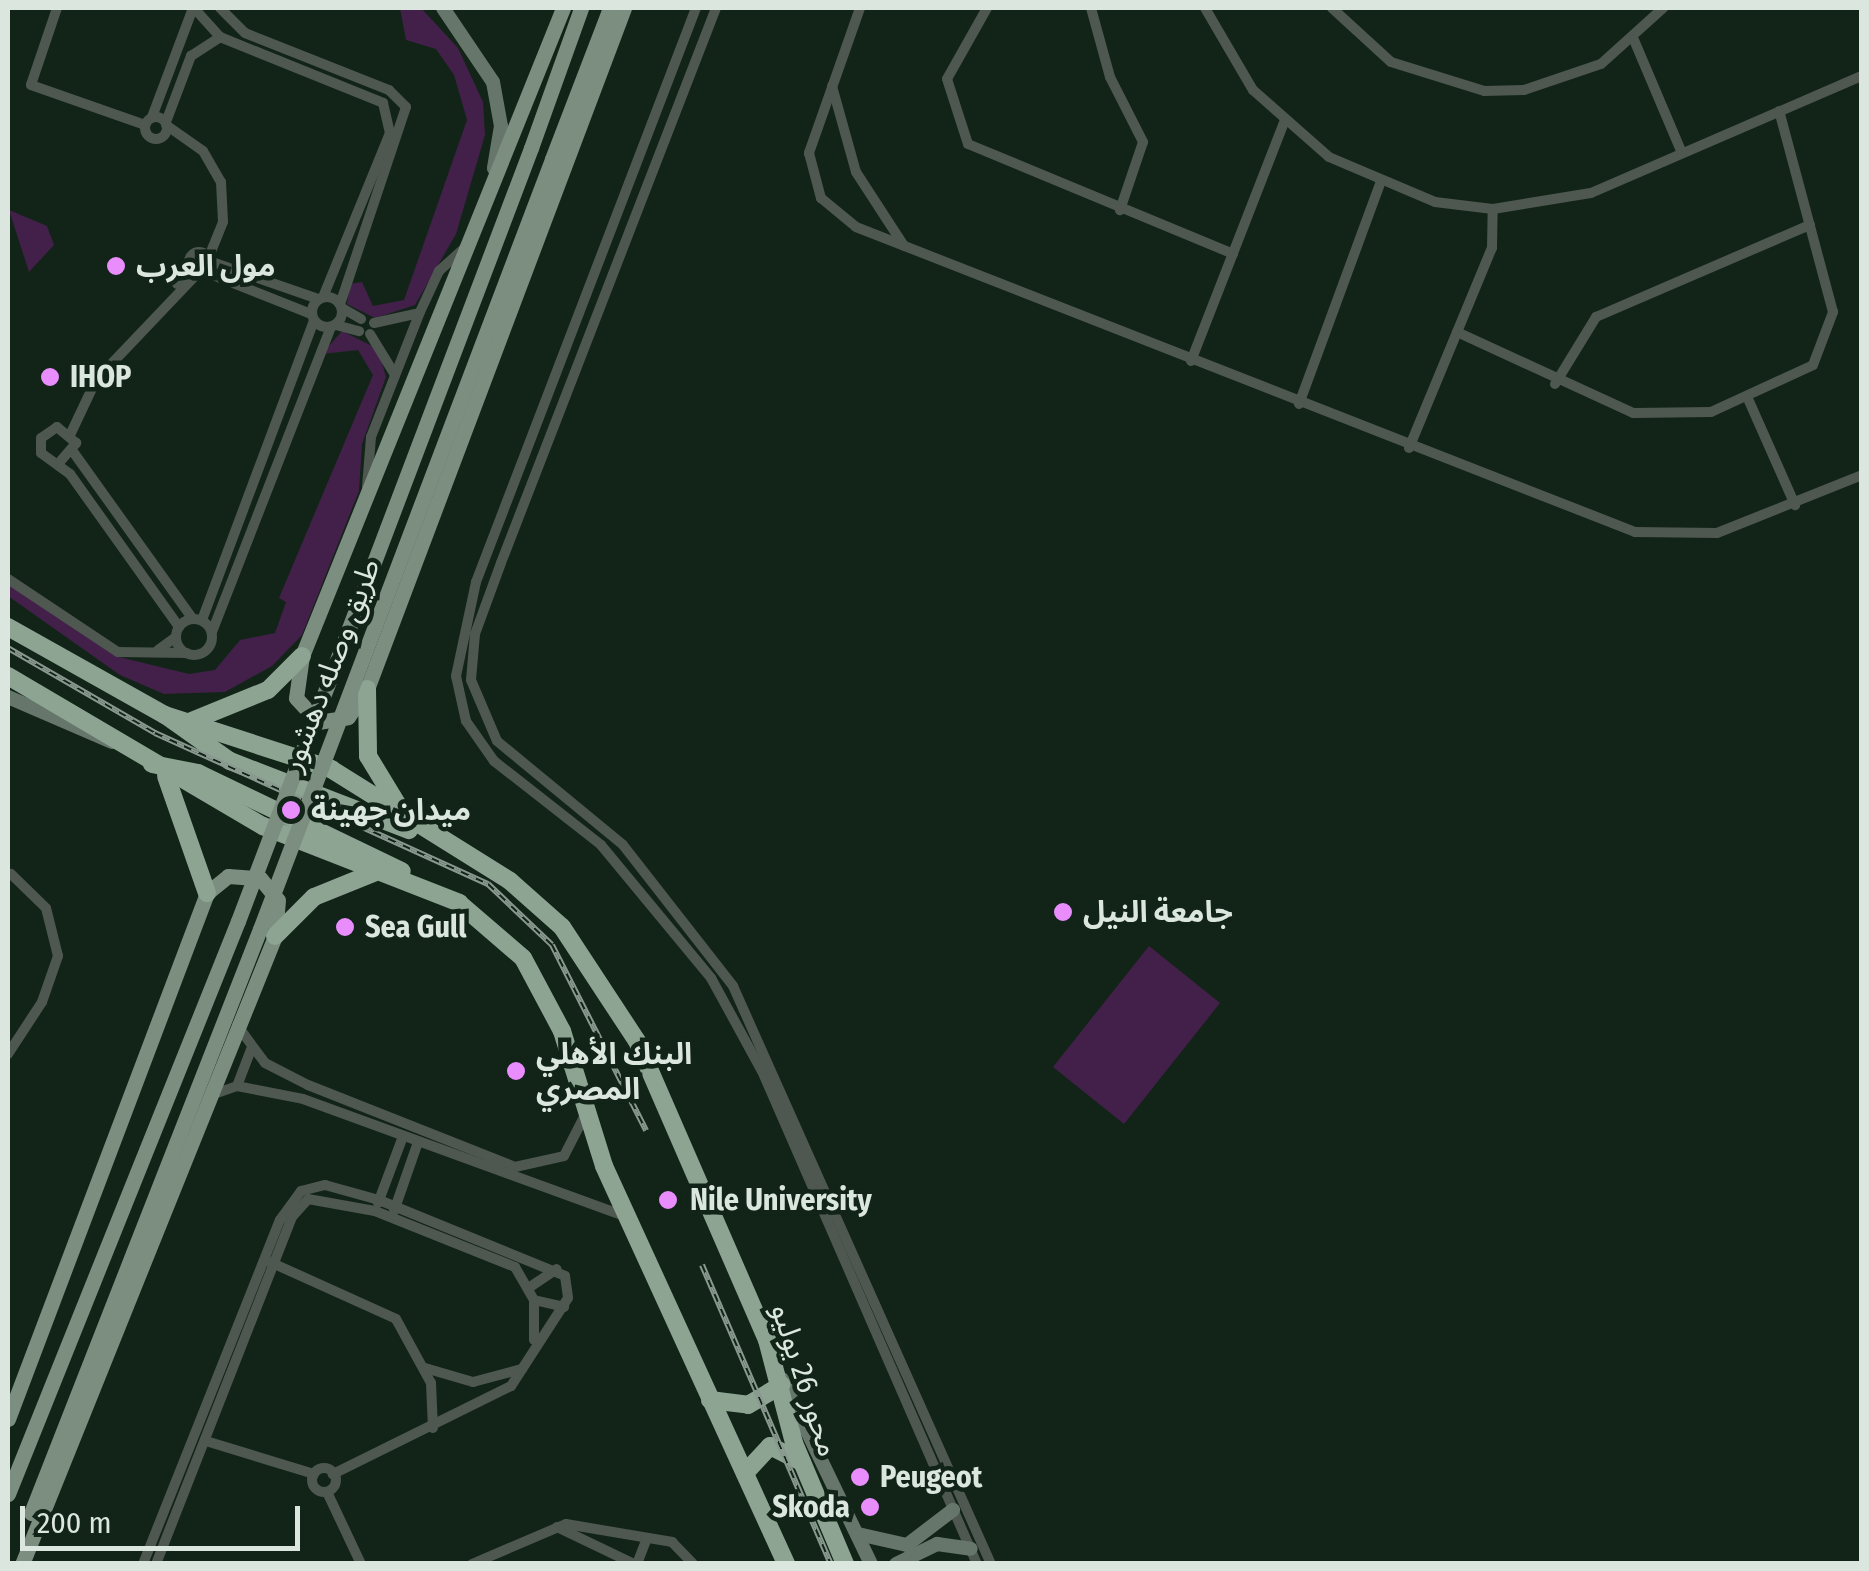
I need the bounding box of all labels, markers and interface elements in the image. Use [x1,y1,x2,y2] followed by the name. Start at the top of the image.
[136,248,276,284] place label: مول العرب
[105,255,127,277] marker: مول العرب
[70,359,131,395] place label: IHOP
[39,366,61,388] marker: IHOP
[274,554,388,776] street label: طريق وصله دهشور
[311,792,471,828] place label: ميدان جهينة
[280,799,302,821] marker: ميدان جهينة
[1083,894,1233,930] place label: جامعة النيل
[1052,901,1074,923] marker: جامعة النيل
[365,909,466,945] place label: Sea Gull
[334,916,356,938] marker: Sea Gull
[536,1036,692,1106] place label: البنك الأهلي المصري
[505,1060,527,1082] marker: البنك الأهلي المصري
[690,1182,872,1218] place label: Nile University
[655,1187,681,1213] marker: Nile University
[763,1299,847,1461] street label: محور 26 يوليو
[880,1459,982,1495] place label: Peugeot
[849,1466,871,1488] marker: Peugeot
[25,1486,305,1548] scale bar
[772,1489,850,1525] place label: Skoda
[859,1496,881,1518] marker: Skoda
[37,1505,112,1541] text: 200 m

